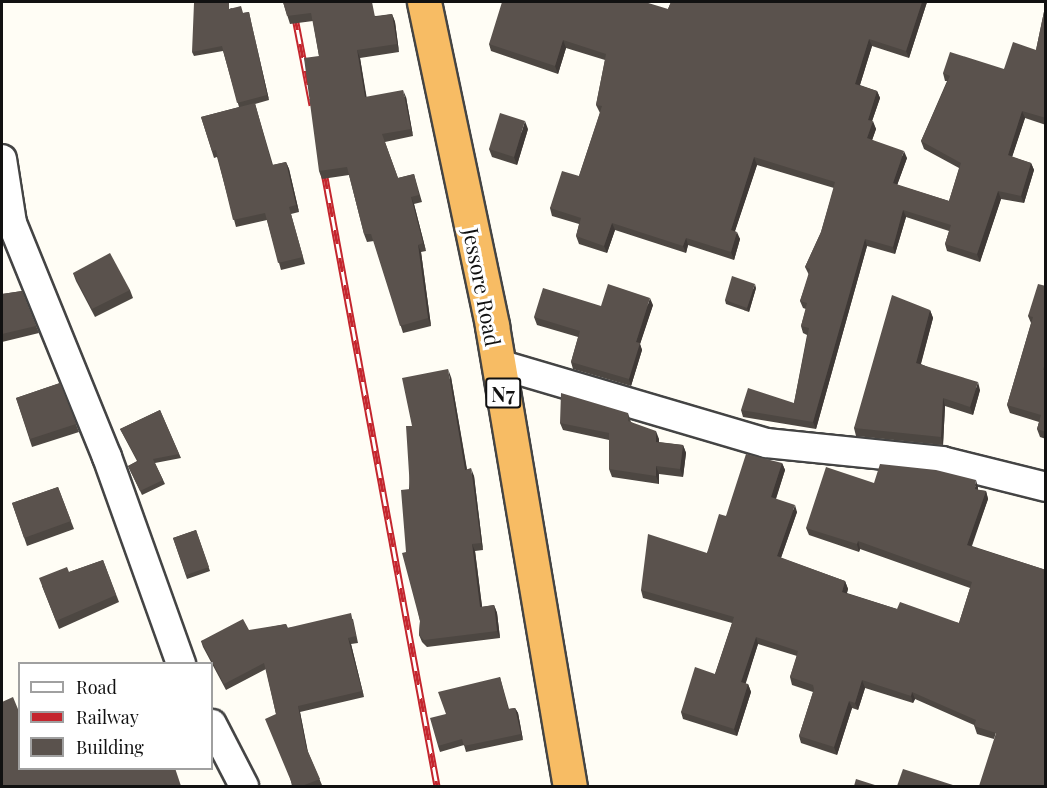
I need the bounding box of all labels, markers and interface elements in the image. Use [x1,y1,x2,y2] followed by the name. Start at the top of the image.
[459,226,507,348] street label: Jessore Road
[485,376,521,410] road number: N7
[18,662,213,770] legend
[76,675,117,699] text: Road
[76,705,139,729] text: Railway
[76,735,144,759] text: Building

